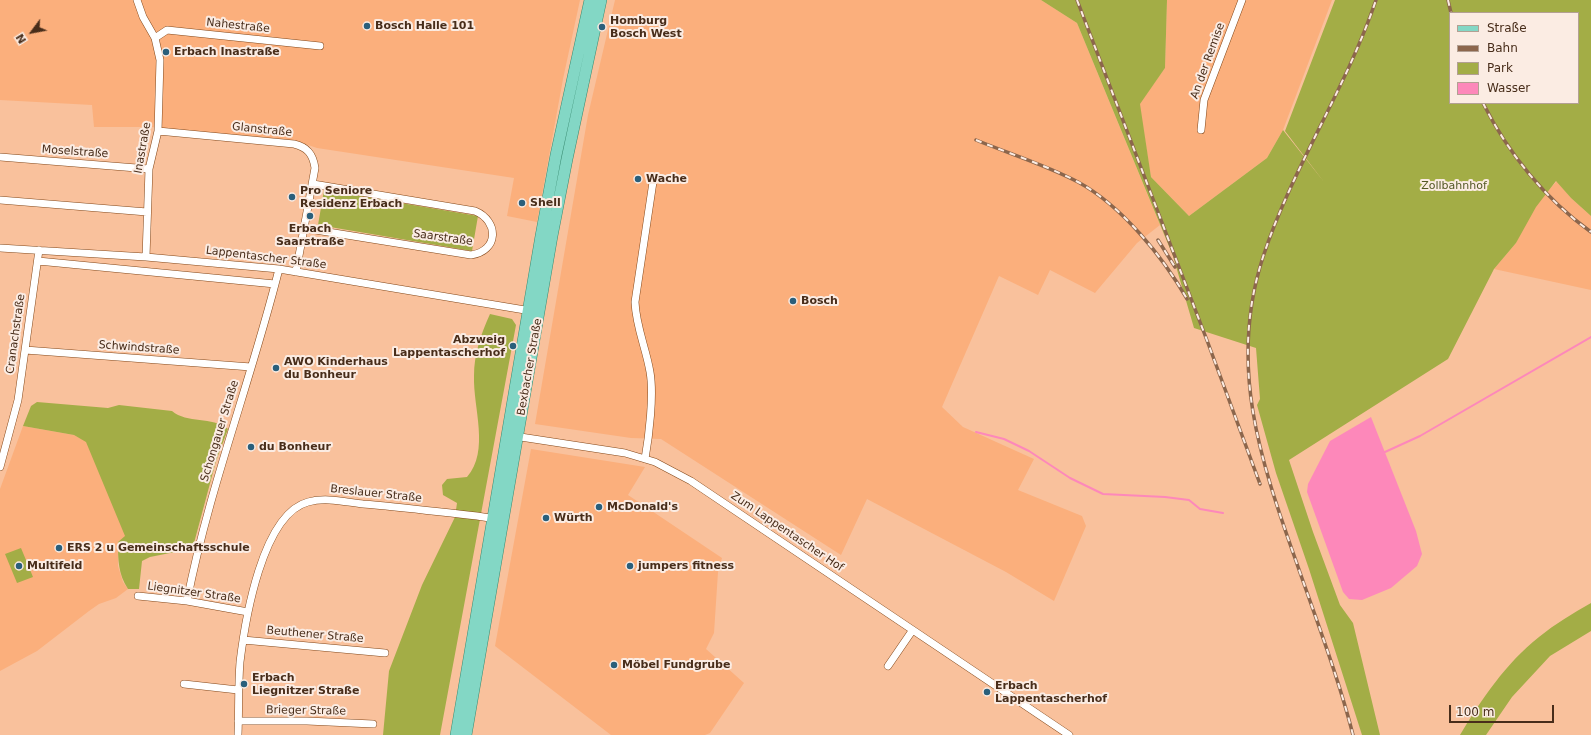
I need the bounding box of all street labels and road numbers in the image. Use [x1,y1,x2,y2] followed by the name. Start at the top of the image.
[206,16,270,36] street label: Nahestraße
[1188,21,1228,101] street label: An der Remise
[231,120,293,140] street label: Glanstraße
[132,121,154,175] street label: Inastraße
[41,143,109,161] street label: Moselstraße
[412,227,474,249] street label: Saarstraße
[205,244,327,272] street label: Lappentascher Straße
[4,293,28,375] street label: Cranachstraße
[515,317,545,417] street label: Bexbacher Straße
[98,339,180,357] street label: Schwindstraße
[198,379,242,483] street label: Schongauer Straße
[329,483,423,505] street label: Breslauer Straße
[728,489,846,575] street label: Zum Lappentascher Hof
[146,580,242,606] street label: Liegnitzer Straße
[266,624,364,646] street label: Beuthener Straße
[266,704,346,718] street label: Brieger Straße

